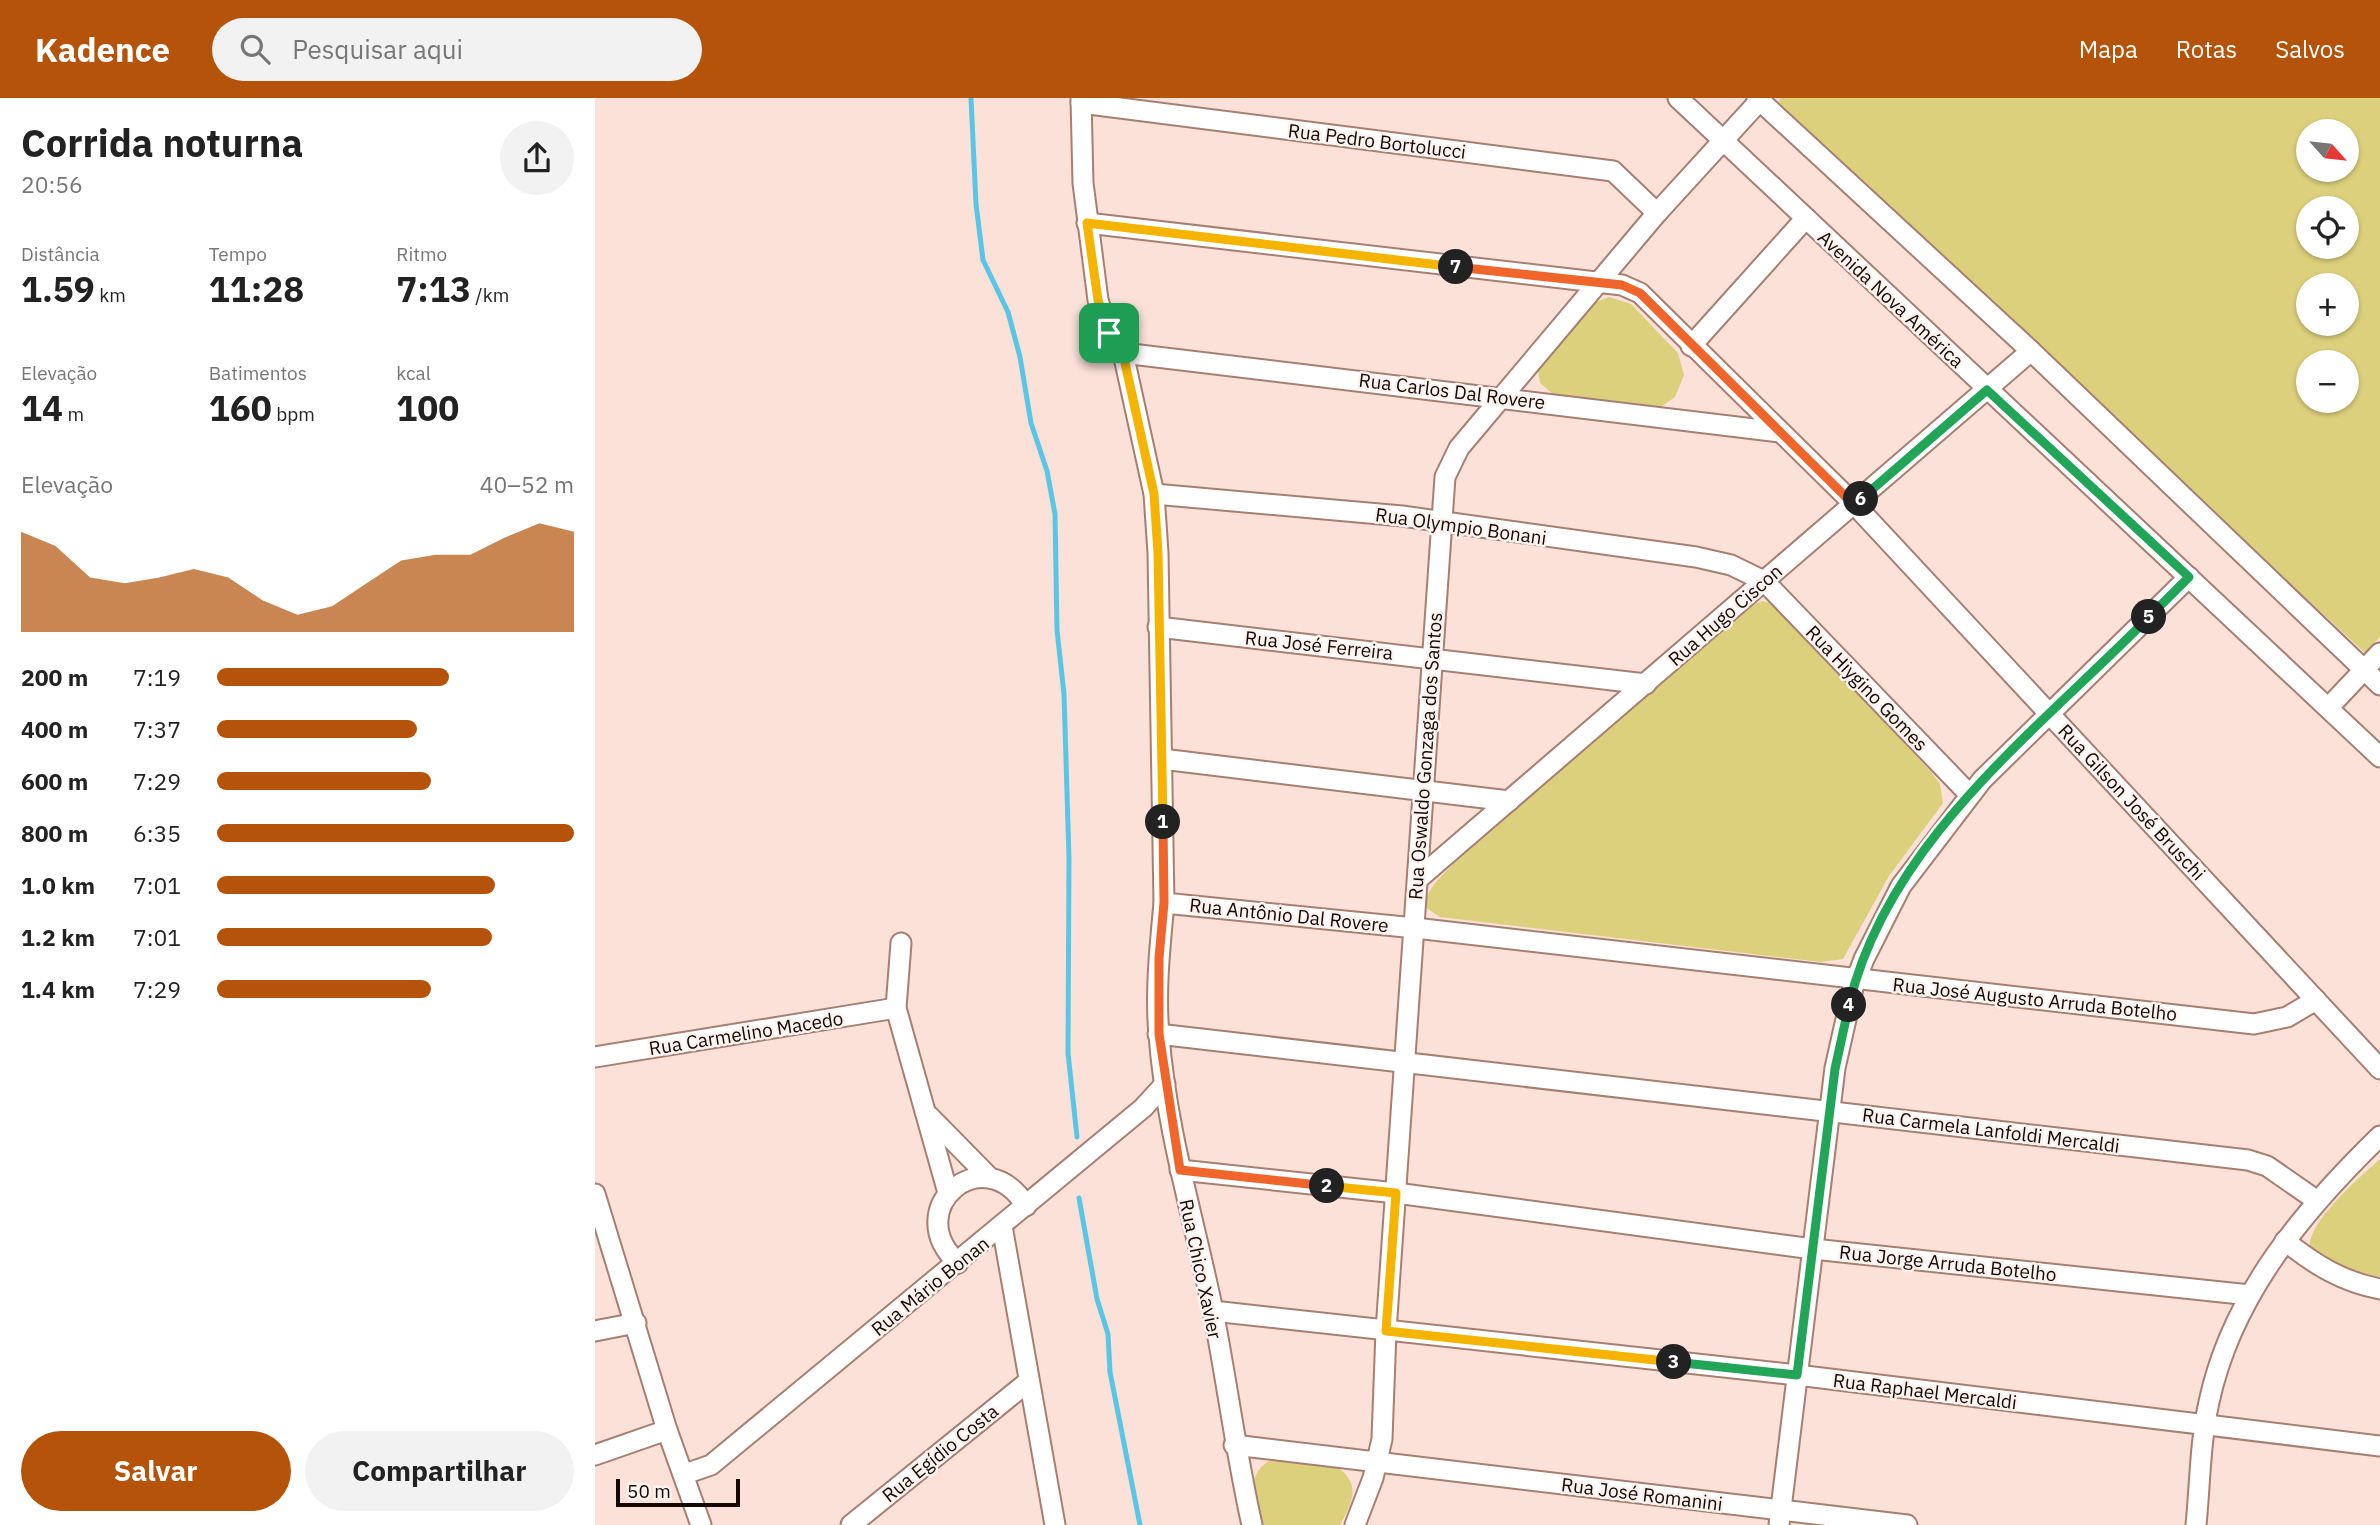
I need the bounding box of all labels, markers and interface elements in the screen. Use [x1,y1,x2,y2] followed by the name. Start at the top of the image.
[212,18,702,81] search box
[35,28,170,71] text: Kadence
[236,30,274,68] icon: search
[292,32,463,66] text: Pesquisar aqui
[2079,33,2138,65] text: Mapa
[2176,33,2237,65] text: Rotas
[2275,33,2345,65] text: Salvos
[21,118,303,167] text: Corrida noturna
[1287,118,1467,164] street label: Rua Pedro Bortolucci
[2296,119,2359,182] north arrow
[2296,119,2359,413] map controls
[500,121,574,195] button: share
[21,169,83,199] text: 20:56
[2296,196,2359,259] button: locate
[1813,225,1969,373] street label: Avenida Nova América
[21,242,100,266] text: Distância
[209,242,267,266] text: Tempo
[396,242,447,266] text: Ritmo
[1439,250,1473,284] pin: 7
[1450,254,1461,278] text: 7
[21,266,95,312] text: 1.59
[209,266,304,312] text: 11:28
[396,266,471,312] text: 7:13
[2296,273,2359,336] button: +
[95,283,126,307] text: km
[471,283,509,307] text: /km
[1079,303,1139,363] pin
[1090,314,1128,352] icon: arrive
[2296,350,2359,413] button: −
[21,361,97,385] text: Elevação
[209,361,307,385] text: Batimentos
[396,361,431,385] text: kcal
[1357,368,1547,414] street label: Rua Carlos Dal Rovere
[21,385,63,431] text: 14
[209,385,272,431] text: 160
[396,385,459,431] text: 100
[63,402,84,426] text: m
[272,402,315,426] text: bpm
[21,469,113,499] text: Elevação
[480,469,574,499] text: 40–52 m
[1843,482,1879,516] pin: 6
[1855,486,1866,510] text: 6
[1374,502,1548,550] street label: Rua Olympio Bonani
[1663,559,1787,671] street label: Rua Hugo Ciscon
[2131,600,2167,634] pin: 5
[2143,604,2154,628] text: 5
[1403,611,1447,901] street label: Rua Oswaldo Gonzaga dos Santos
[1801,620,1933,756] street label: Rua Hiygino Gomes
[1244,625,1394,665] street label: Rua José Ferreira
[21,662,88,692] text: 200 m
[133,662,181,692] text: 7:19
[21,714,88,744] text: 400 m
[133,714,181,744] text: 7:37
[2053,719,2211,885] street label: Rua Gilson José Bruschi
[21,766,88,796] text: 600 m
[133,766,181,796] text: 7:29
[1145,804,1181,840] pin: 1
[1157,809,1168,833] text: 1
[21,818,88,848] text: 800 m
[133,818,181,848] text: 6:35
[21,870,95,900] text: 1.0 km
[133,870,181,900] text: 7:01
[1188,893,1390,937] street label: Rua Antônio Dal Rovere
[21,922,95,952] text: 1.2 km
[133,922,181,952] text: 7:01
[1892,972,2178,1026] street label: Rua José Augusto Arruda Botelho
[21,974,95,1004] text: 1.4 km
[133,974,181,1004] text: 7:29
[1831,988,1867,1023] pin: 4
[1843,992,1854,1016] text: 4
[647,1006,845,1060] street label: Rua Carmelino Macedo
[1861,1102,2121,1158] street label: Rua Carmela Lanfoldi Mercaldi
[1309,1168,1345,1204] pin: 2
[1321,1173,1332,1197] text: 2
[1174,1197,1228,1341] street label: Rua Chico Xavier
[866,1231,994,1341] street label: Rua Mário Bonan
[1838,1240,2058,1286] street label: Rua Jorge Arruda Botelho
[1657,1344,1691,1380] pin: 3
[1668,1349,1679,1373] text: 3
[1832,1368,2018,1414] street label: Rua Raphael Mercaldi
[877,1399,1003,1507] street label: Rua Egídio Costa
[21,1431,291,1511] button: Salvar
[305,1431,574,1511] button: Compartilhar
[1560,1472,1724,1516] street label: Rua José Romanini
[616,1476,740,1508] scale bar
[627,1479,671,1503] text: 50 m

